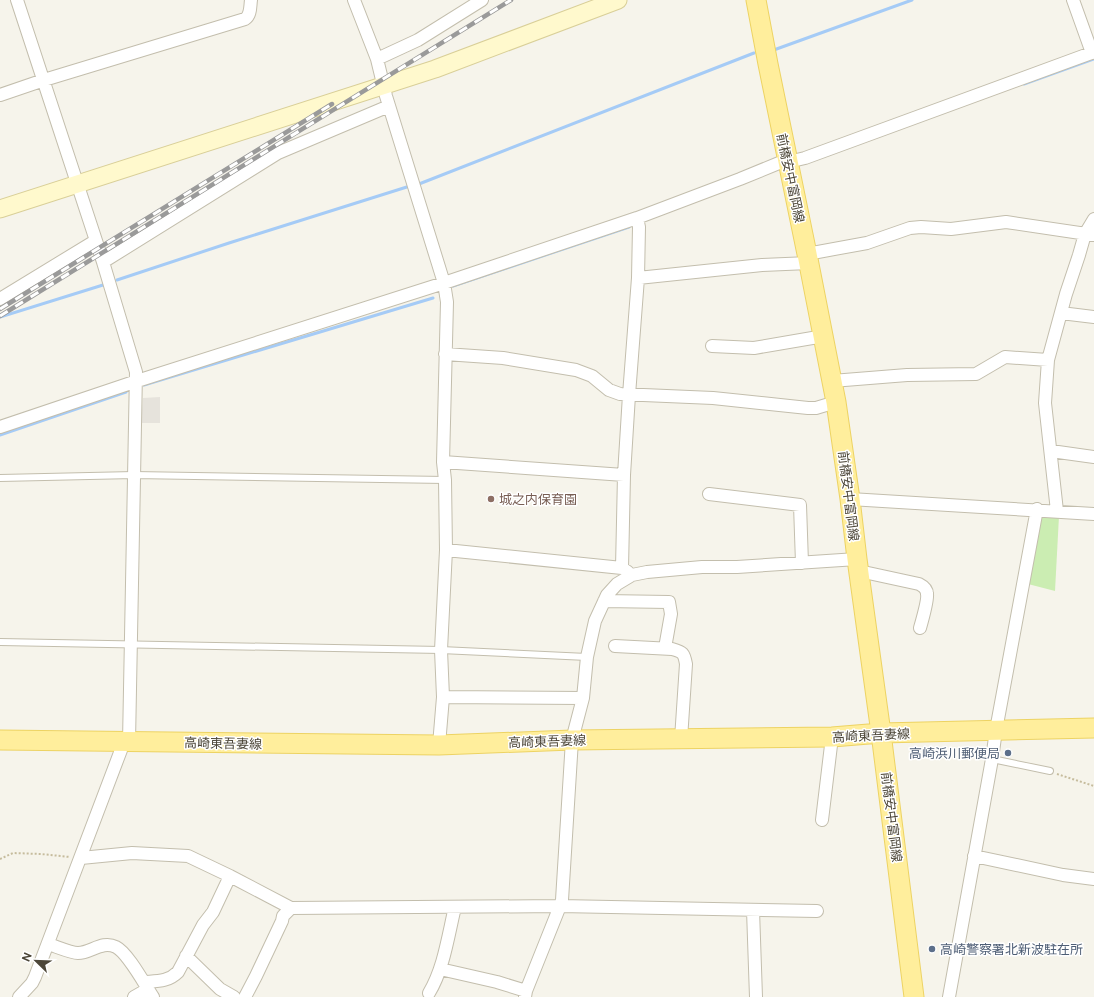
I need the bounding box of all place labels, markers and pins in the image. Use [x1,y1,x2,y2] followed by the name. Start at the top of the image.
[499,492,577,507] place label: 城之内保育園
[486,494,496,504] marker: 城之内保育園
[909,746,1000,761] place label: 高崎浜川郵便局
[1003,748,1013,758] marker: 高崎浜川郵便局
[940,942,1083,957] place label: 高崎警察署北新波駐在所
[927,944,937,954] marker: 高崎警察署北新波駐在所

